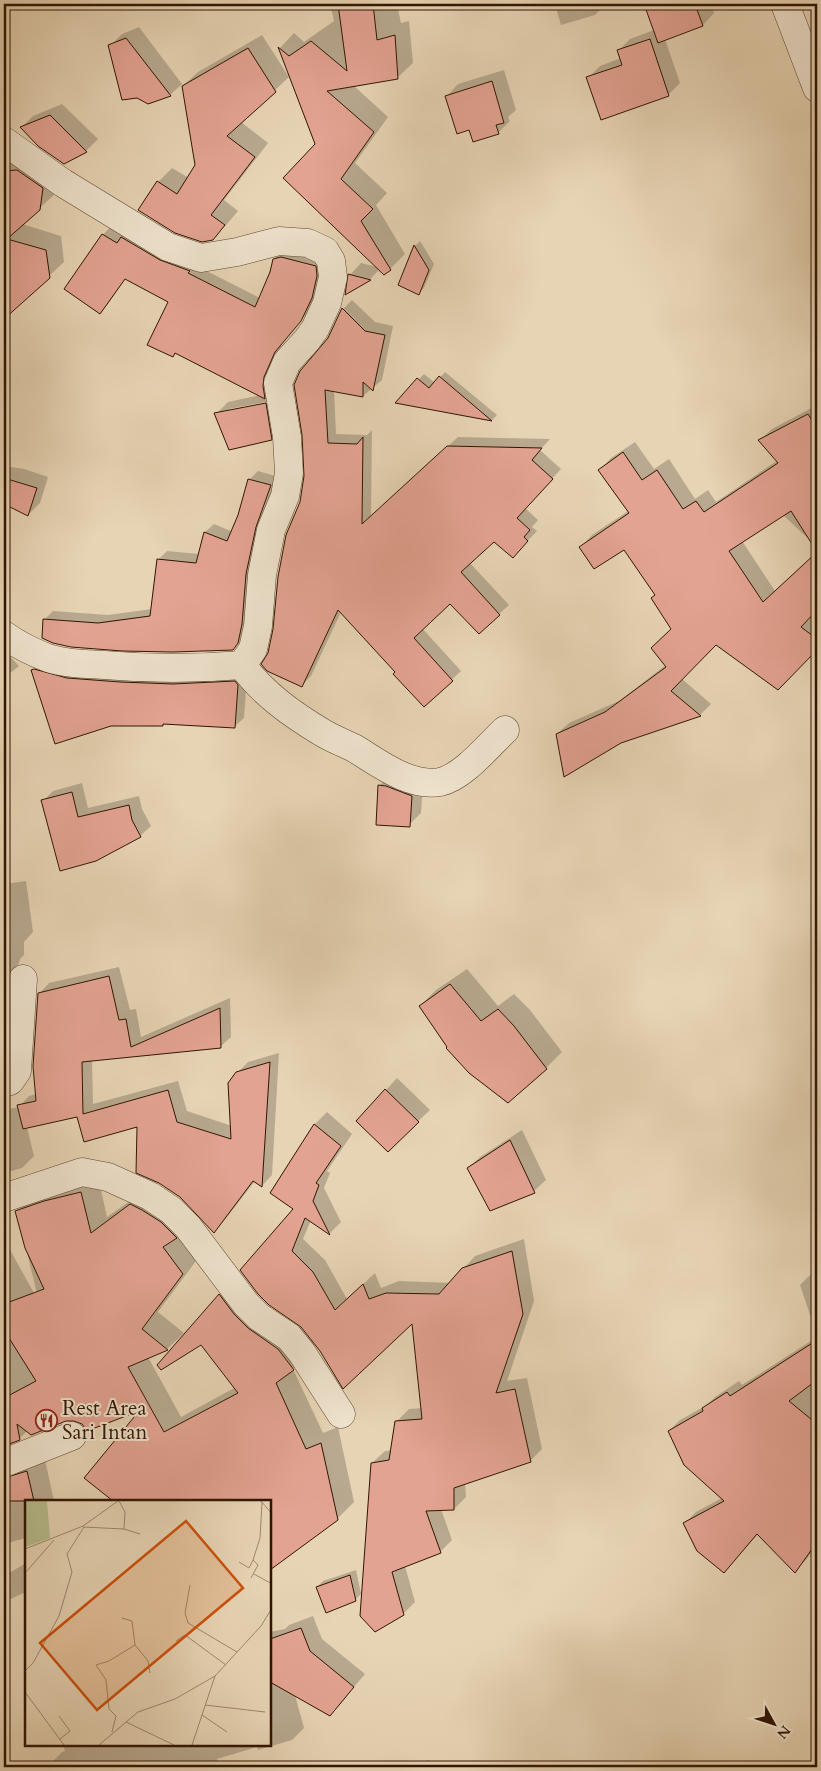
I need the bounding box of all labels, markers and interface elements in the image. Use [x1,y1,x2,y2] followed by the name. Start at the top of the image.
[62,1394,148,1447] place label: Rest Area Sari Intan
[34,1408,58,1432] restaurant icon: Rest Area Sari Intan
[25,1500,271,1746] inset map
[748,1698,798,1748] north arrow
[772,1721,795,1743] text: N

